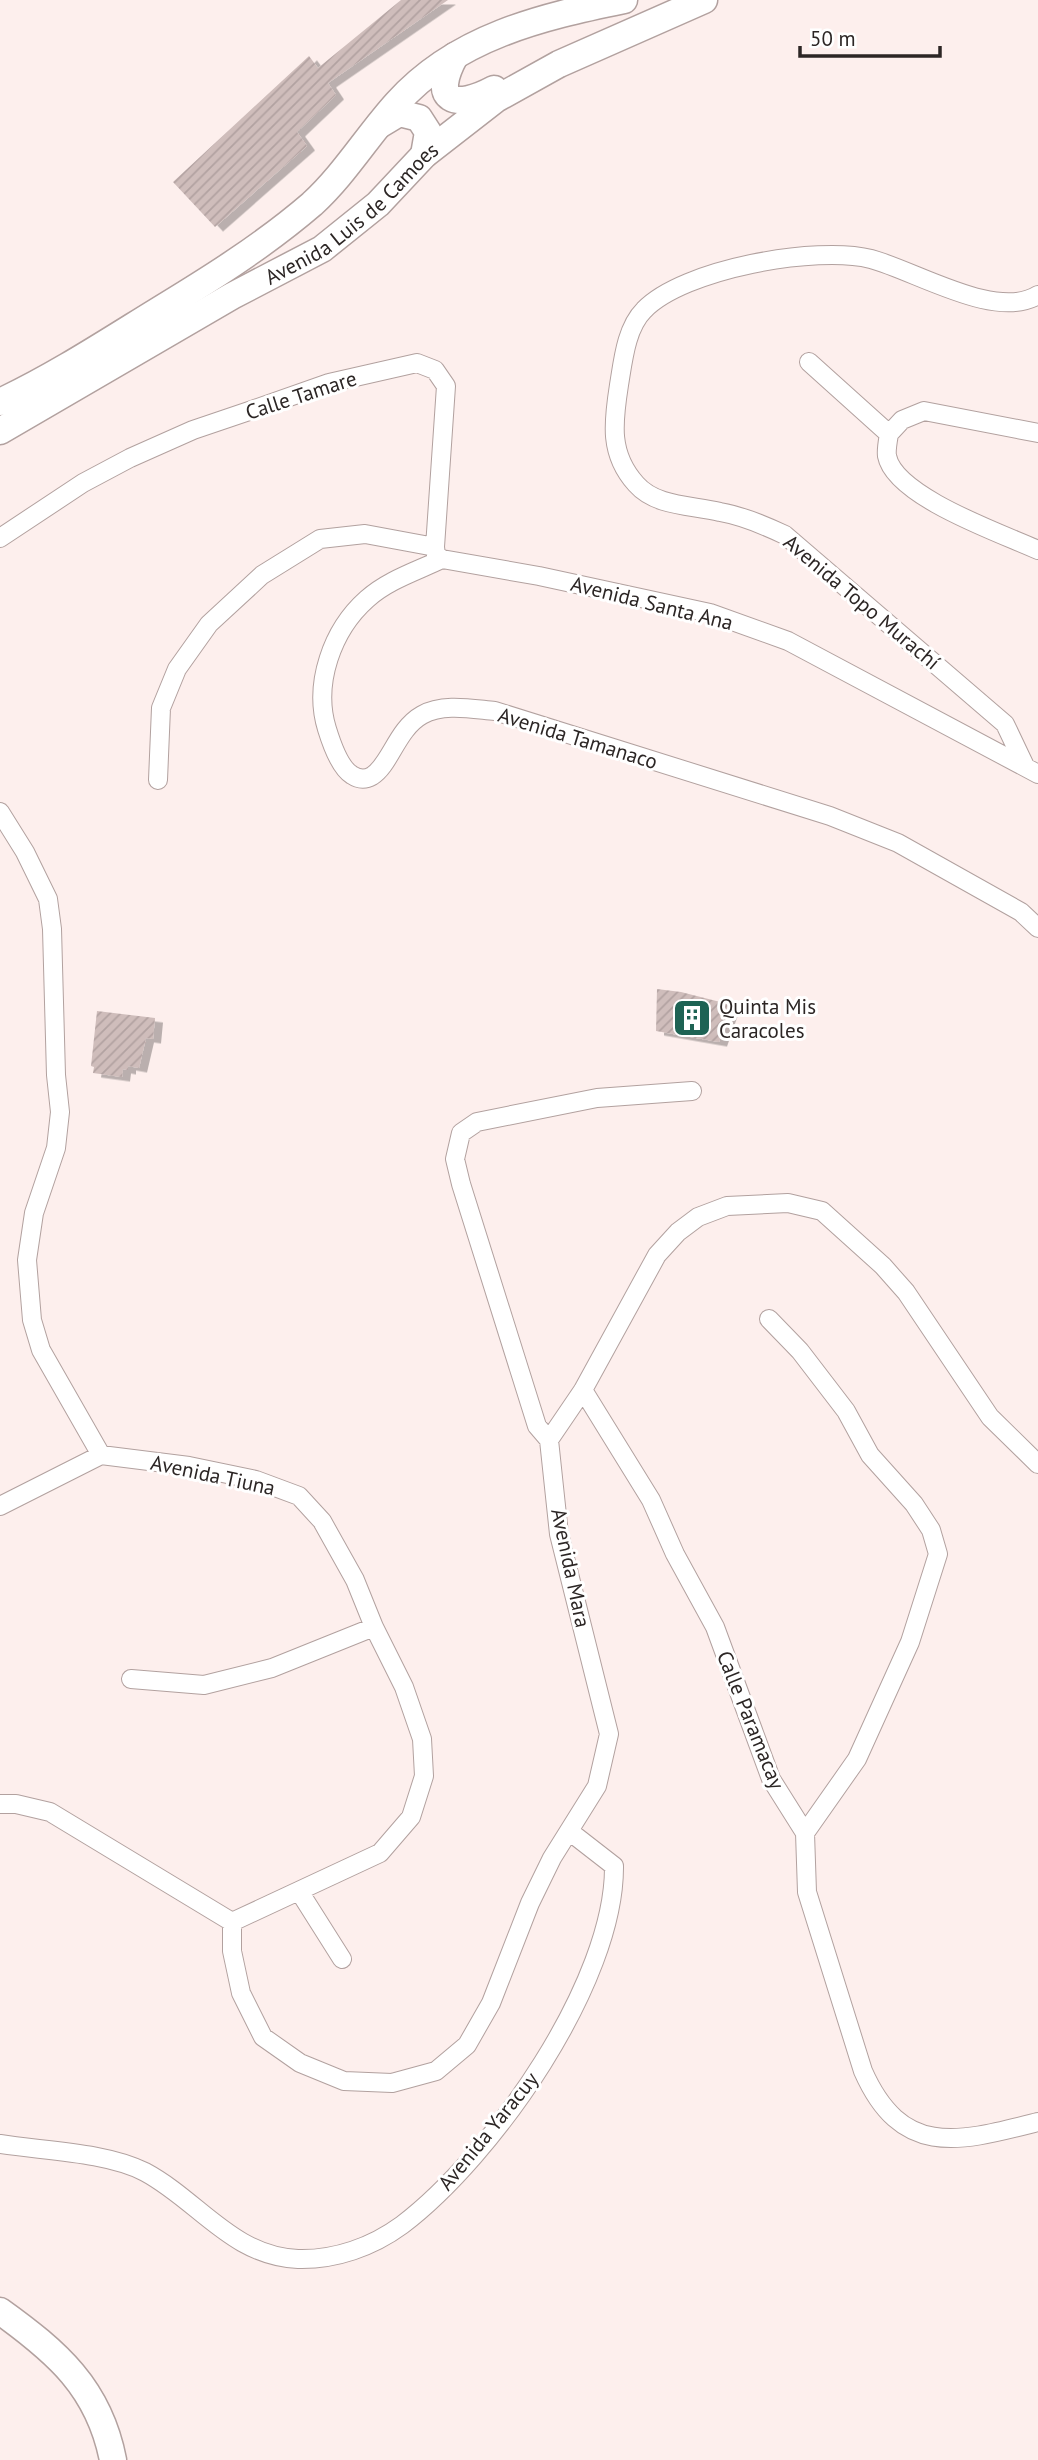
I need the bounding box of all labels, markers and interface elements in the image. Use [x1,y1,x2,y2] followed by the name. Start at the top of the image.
[800,14,940,58] scale bar
[810,25,856,52] text: 50 m
[260,136,443,290] street label: Avenida Luis de Camoes
[242,364,360,426] street label: Calle Tamare
[778,529,946,676] street label: Avenida Topo Murachí
[568,570,736,636] street label: Avenida Santa Ana
[495,701,661,775] street label: Avenida Tamanaco
[719,993,816,1044] place label: Quinta Mis Caracoles
[671,997,713,1039] building icon: Quinta Mis Caracoles
[148,1449,278,1501] street label: Avenida Tiuna
[545,1506,597,1630] street label: Avenida Mara
[711,1647,791,1793] street label: Calle Paramacay
[432,2066,544,2196] street label: Avenida Yaracuy

